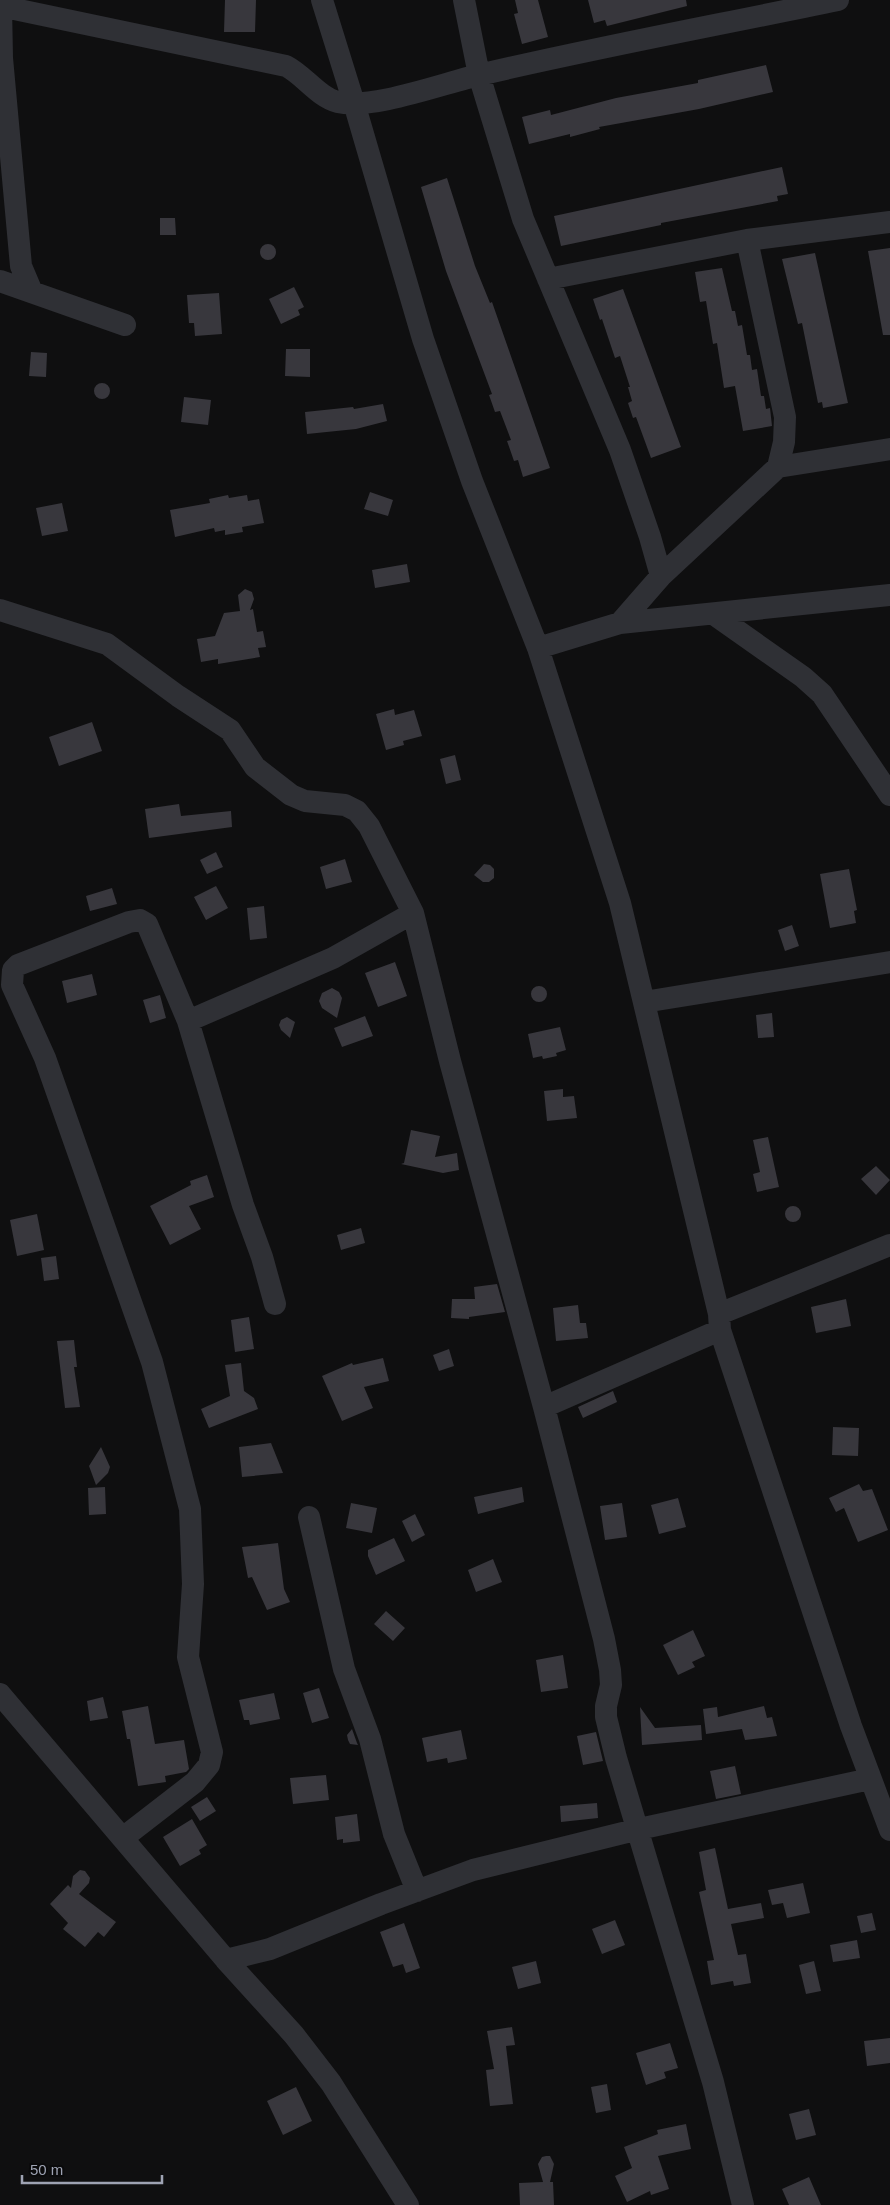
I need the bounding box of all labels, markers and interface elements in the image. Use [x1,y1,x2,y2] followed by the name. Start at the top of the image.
[22,2152,162,2184] scale bar
[30,2161,63,2178] text: 50 m

